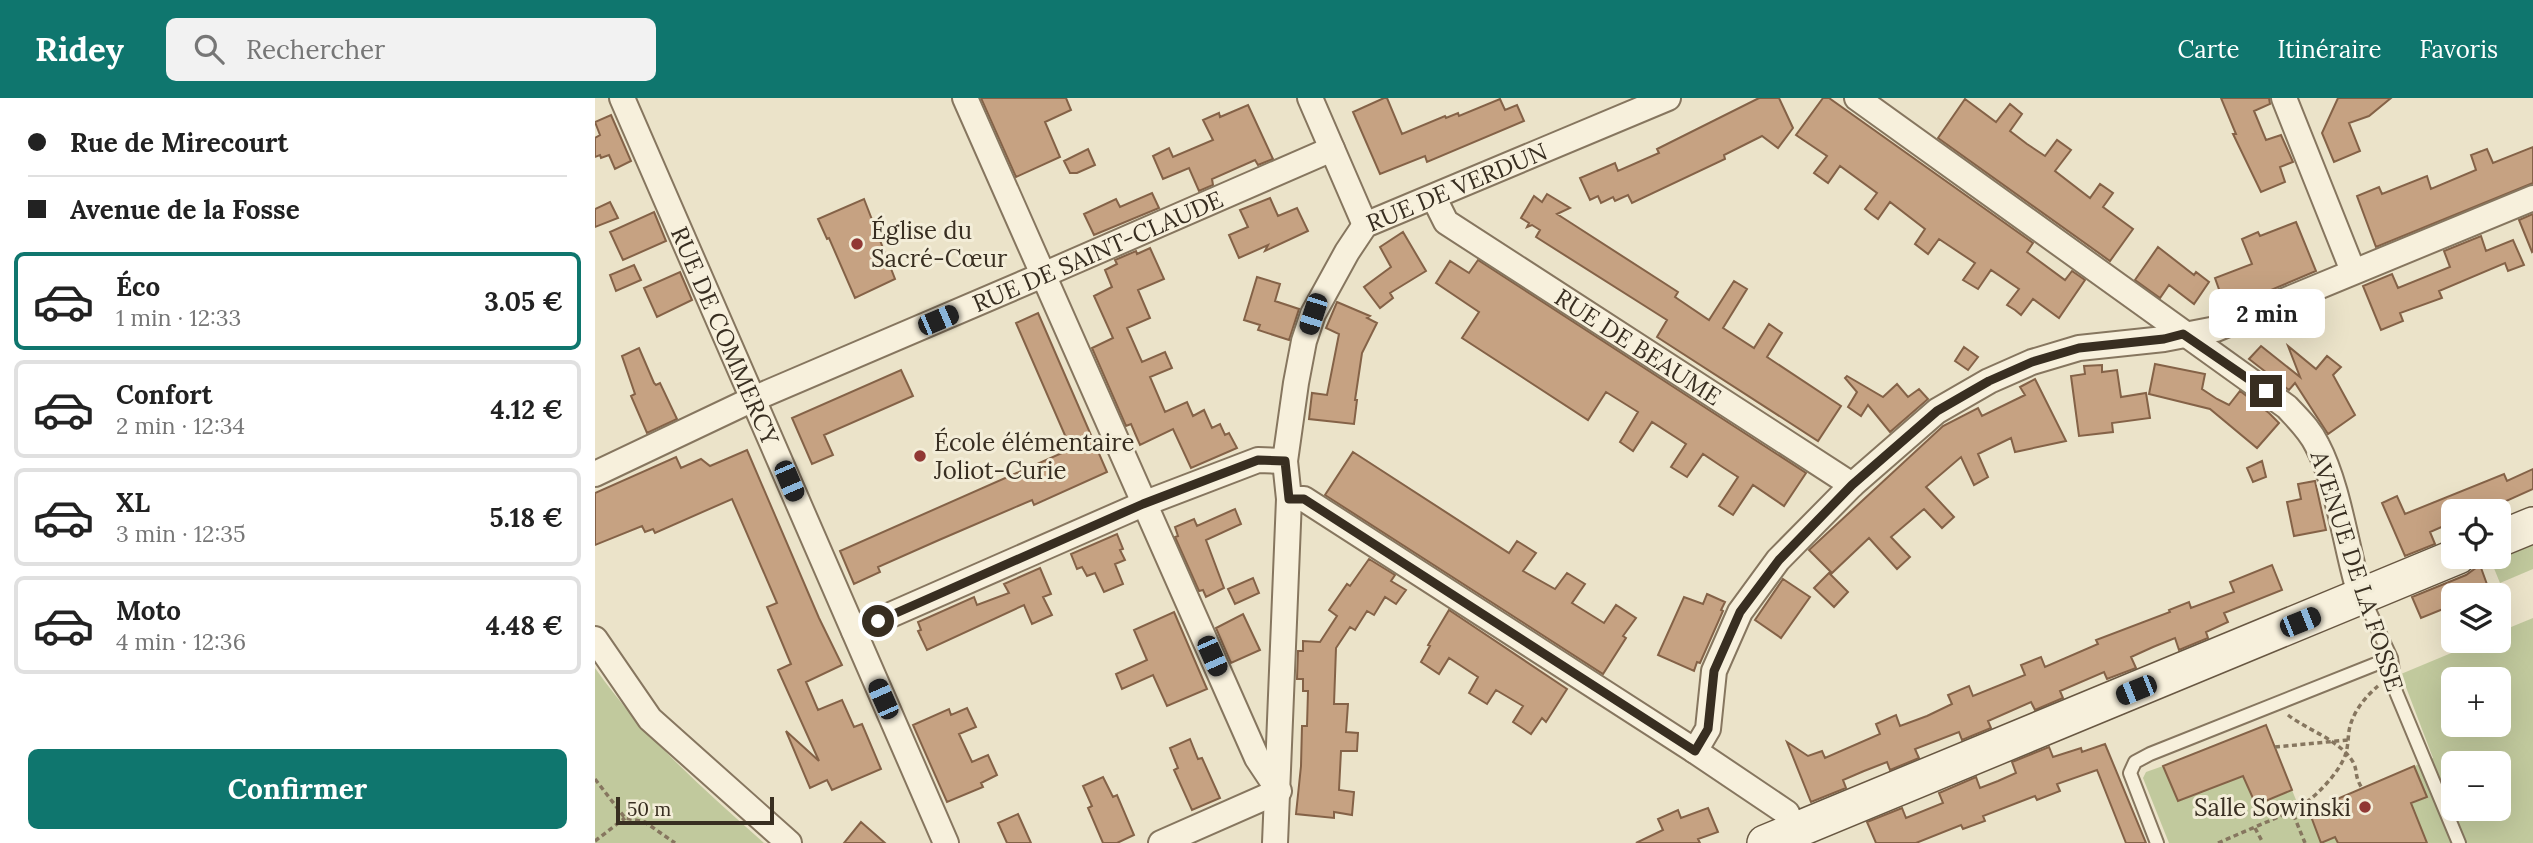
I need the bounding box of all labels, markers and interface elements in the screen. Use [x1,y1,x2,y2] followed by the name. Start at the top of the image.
[166,18,656,81] search box
[35,28,124,70] text: Ridey
[190,30,228,68] icon: search
[246,33,385,66] text: Rechercher
[2178,34,2240,65] text: Carte
[2278,34,2381,65] text: Itinéraire
[2419,34,2498,65] text: Favoris
[70,126,288,159] text: Rue de Mirecourt
[1362,135,1552,238] street label: RUE DE VERDUN
[968,183,1228,319] street label: RUE DE SAINT-CLAUDE
[70,193,300,226] text: Avenue de la Fosse
[871,215,1008,274] place label: Église du Sacré-Cœur
[664,222,787,450] street label: RUE DE COMMERCY
[849,236,865,252] marker: Église du Sacré-Cœur
[32,270,95,333] icon: car
[116,270,160,303] text: Éco
[1549,281,1728,412] street label: RUE DE BEAUME
[484,285,563,318] text: 3.05 €
[2208,289,2324,338] callout: 2 min
[1297,291,1330,337] car
[2236,299,2298,328] text: 2 min
[915,302,962,338] car
[116,303,241,332] text: 1 min · 12:33
[2250,375,2282,407] route end
[32,378,95,441] icon: car
[116,378,213,411] text: Confort
[490,393,563,426] text: 4.12 €
[116,411,245,440] text: 2 min · 12:34
[933,427,1134,486] place label: École élémentaire Joliot-Curie
[2303,446,2411,695] street label: AVENUE DE LA FOSSE
[912,448,928,464] marker: École élémentaire Joliot-Curie
[772,458,807,504] car
[32,486,95,549] icon: car
[116,486,150,519] text: XL
[2441,499,2511,821] map controls
[2441,499,2511,569] button: locate
[490,501,563,534] text: 5.18 €
[116,519,246,548] text: 3 min · 12:35
[2441,583,2511,653] button: layers
[32,594,95,657] icon: car
[116,594,181,627] text: Moto
[2277,604,2324,640] car
[862,605,894,637] route start
[486,609,563,642] text: 4.48 €
[116,627,246,656] text: 4 min · 12:36
[1194,633,1231,679] car
[2441,667,2511,737] button: +
[2113,672,2160,708] car
[865,676,902,722] car
[28,749,567,829] button: Confirmer
[2441,751,2511,821] button: −
[2194,792,2351,823] place label: Salle Sowinski
[616,794,773,826] scale bar
[627,797,671,821] text: 50 m
[2357,799,2373,815] marker: Salle Sowinski

